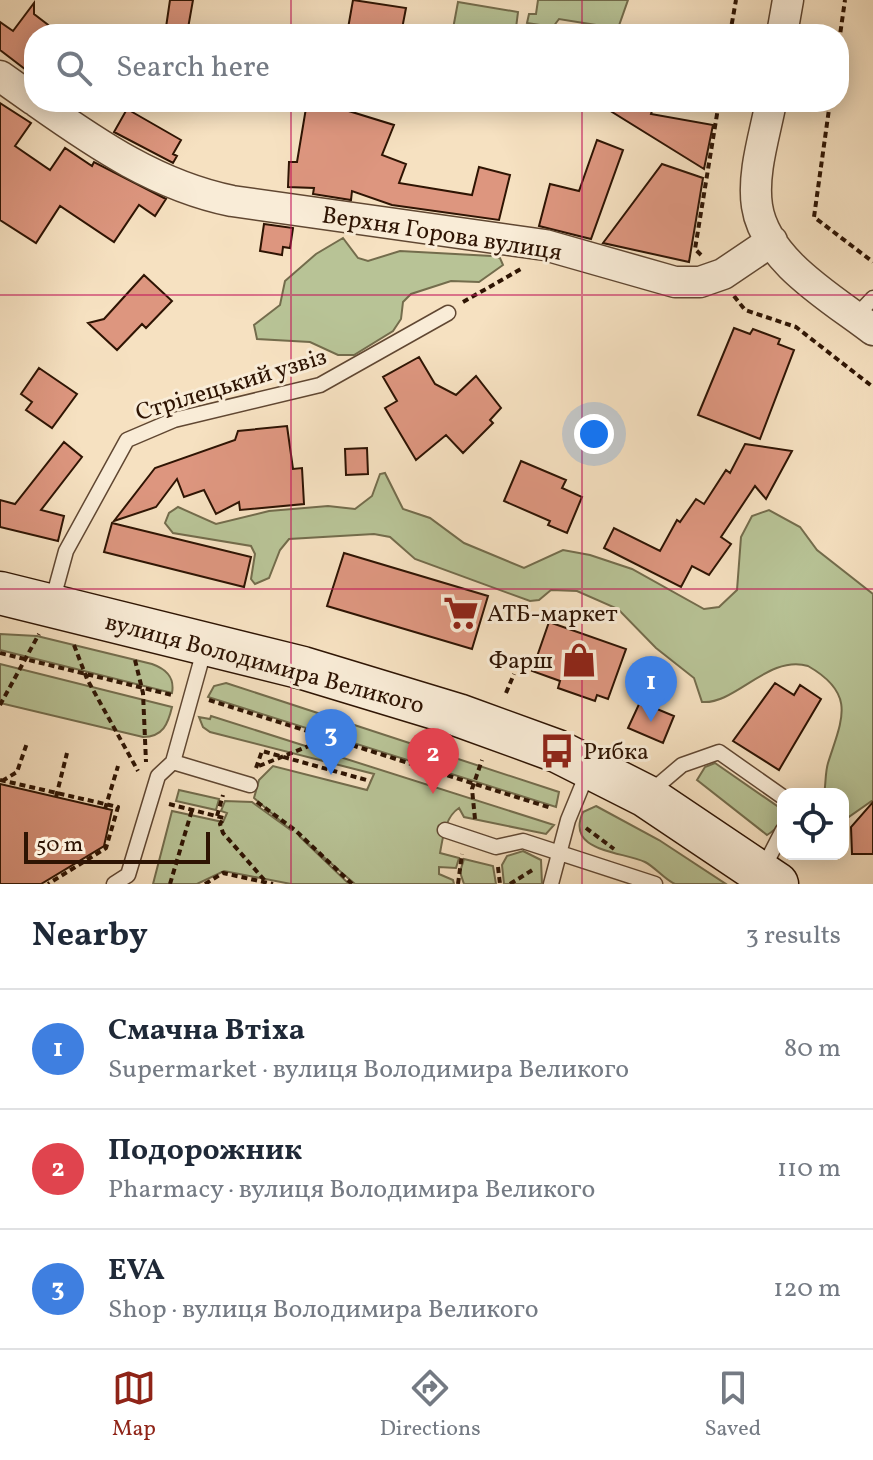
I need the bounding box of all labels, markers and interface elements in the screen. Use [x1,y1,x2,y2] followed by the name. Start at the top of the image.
[24,24,849,112] search box
[52,46,96,90] icon: search
[116,47,270,89] text: Search here
[319,199,564,271] street label: Верхня Горова вулиця
[132,341,331,431] street label: Стрілецький узвіз
[574,414,614,454] your location
[442,594,480,632] supermarket icon: АТБ-маркет
[487,598,618,632] place label: АТБ-маркет
[101,606,428,724] street label: вулиця Володимира Великого
[560,641,598,679] shop icon: Фарш
[489,645,553,679] place label: Фарш
[625,656,677,722] pin: 1
[305,709,357,775] pin: 3
[407,728,459,794] pin: 2
[538,732,576,770] bus stop icon: Рибка
[583,736,649,770] place label: Рибка
[777,788,849,860] map controls
[777,788,849,860] button: locate
[24,828,210,864] scale bar
[36,830,83,861] text: 50 m
[32,913,148,960] text: Nearby
[745,918,841,954] text: 3 results
[108,1010,305,1052] text: Смачна Втіха
[53,1031,63,1067] text: 1
[784,1031,841,1067] text: 80 m
[108,1052,629,1088] text: Supermarket · вулиця Володимира Великого
[108,1130,302,1172] text: Подорожник
[51,1151,65,1187] text: 2
[777,1151,841,1187] text: 110 m
[108,1172,595,1208] text: Pharmacy · вулиця Володимира Великого
[108,1250,165,1292] text: EVA
[51,1271,65,1307] text: 3
[773,1271,841,1307] text: 120 m
[108,1292,538,1328] text: Shop · вулиця Володимира Великого
[112,1366,156,1445] tab: Map
[380,1366,481,1445] tab: Directions
[704,1366,761,1445] tab: Saved

